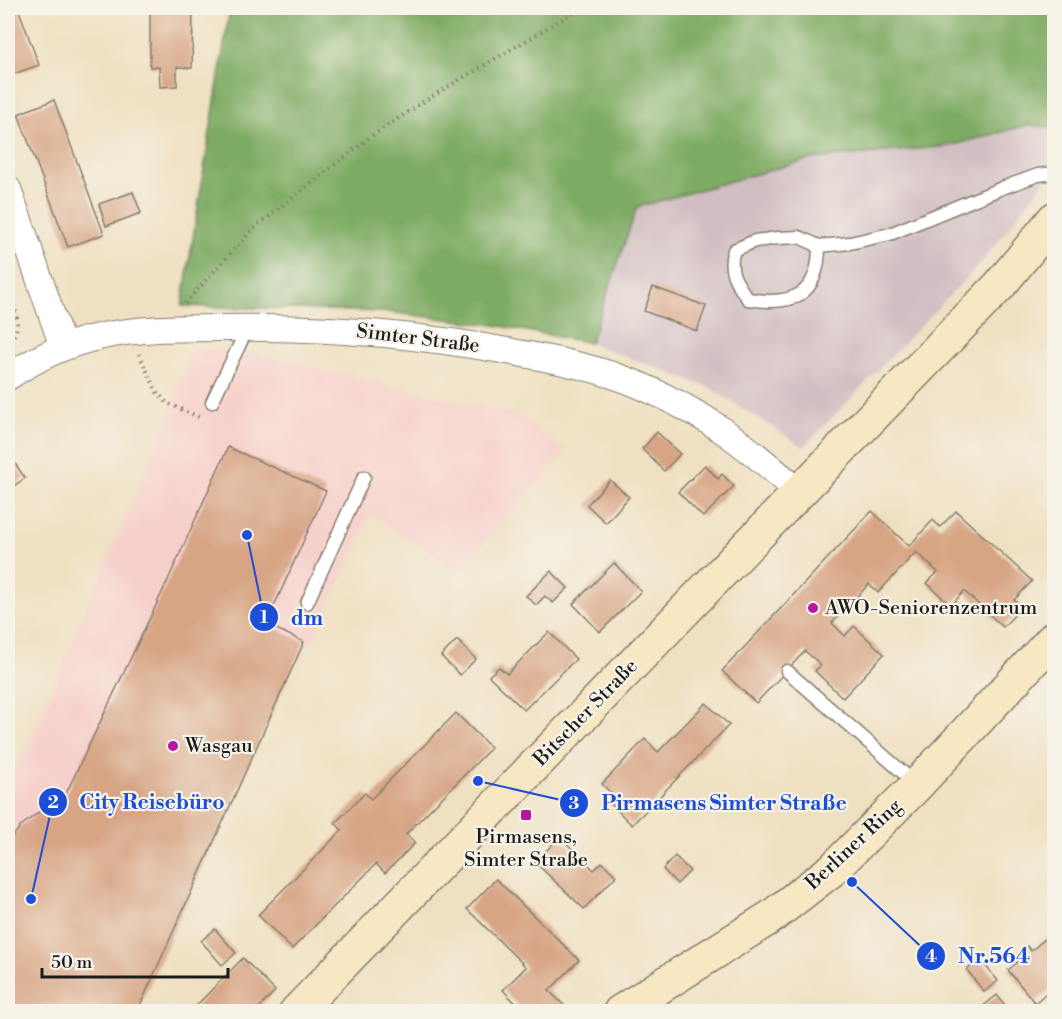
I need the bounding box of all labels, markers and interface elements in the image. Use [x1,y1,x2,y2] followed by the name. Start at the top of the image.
[355,319,481,359] street label: Simter Straße
[824,596,1038,621] place label: AWO-Seniorenzentrum
[249,598,335,637] callout: dm
[806,601,820,615] marker: AWO-Seniorenzentrum
[260,606,269,629] text: 1
[291,606,323,632] text: dm
[528,654,643,773] street label: Bitscher Straße
[184,734,253,759] place label: Wasgau
[166,739,180,753] marker: Wasgau
[38,783,237,822] callout: City Reisebüro
[559,783,858,822] callout: Pirmasens Simter Straße
[79,790,225,816] text: City Reisebüro
[47,791,59,814] text: 2
[601,791,847,817] text: Pirmasens Simter Straße
[569,792,580,815] text: 3
[800,794,908,897] street label: Berliner Ring
[519,808,533,822] marker: Pirmasens, Simter Straße
[464,825,588,873] place label: Pirmasens, Simter Straße
[916,936,1042,975] callout: Nr.564
[42,941,228,979] scale bar
[958,944,1030,970] text: Nr.564
[925,945,937,968] text: 4
[51,951,93,974] text: 50 m

